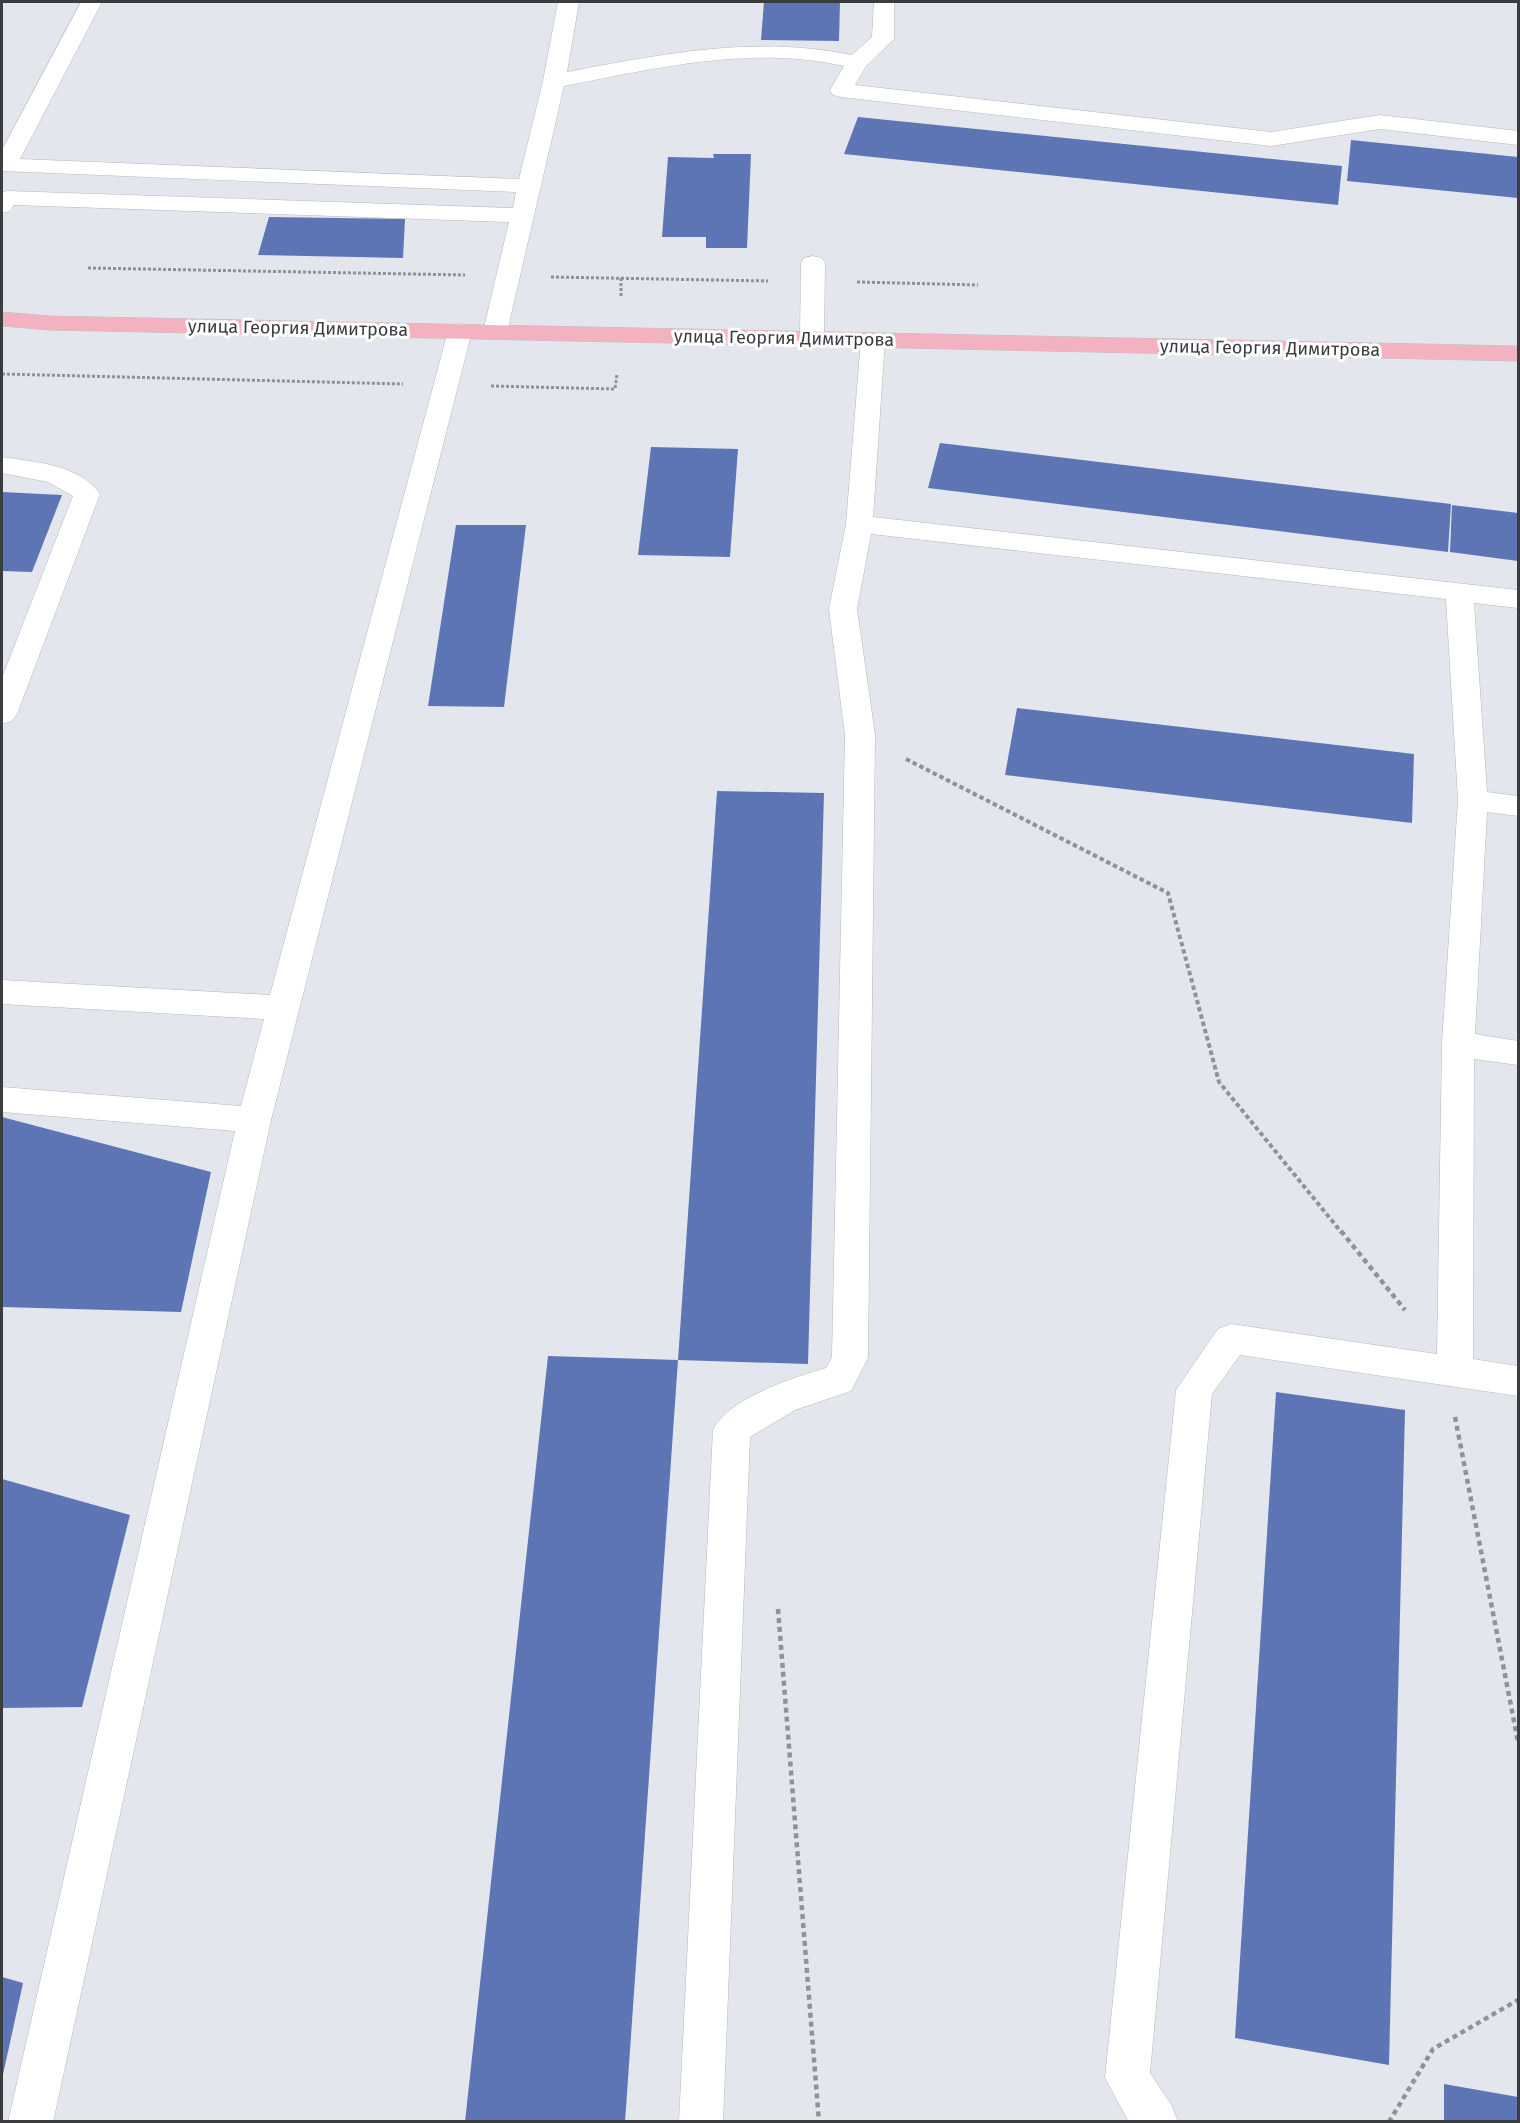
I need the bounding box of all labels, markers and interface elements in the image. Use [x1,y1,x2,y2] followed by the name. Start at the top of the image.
[188,315,408,341] street label: улица Георгия Димитрова
[674,325,894,351] street label: улица Георгия Димитрова
[1160,335,1380,361] street label: улица Георгия Димитрова

